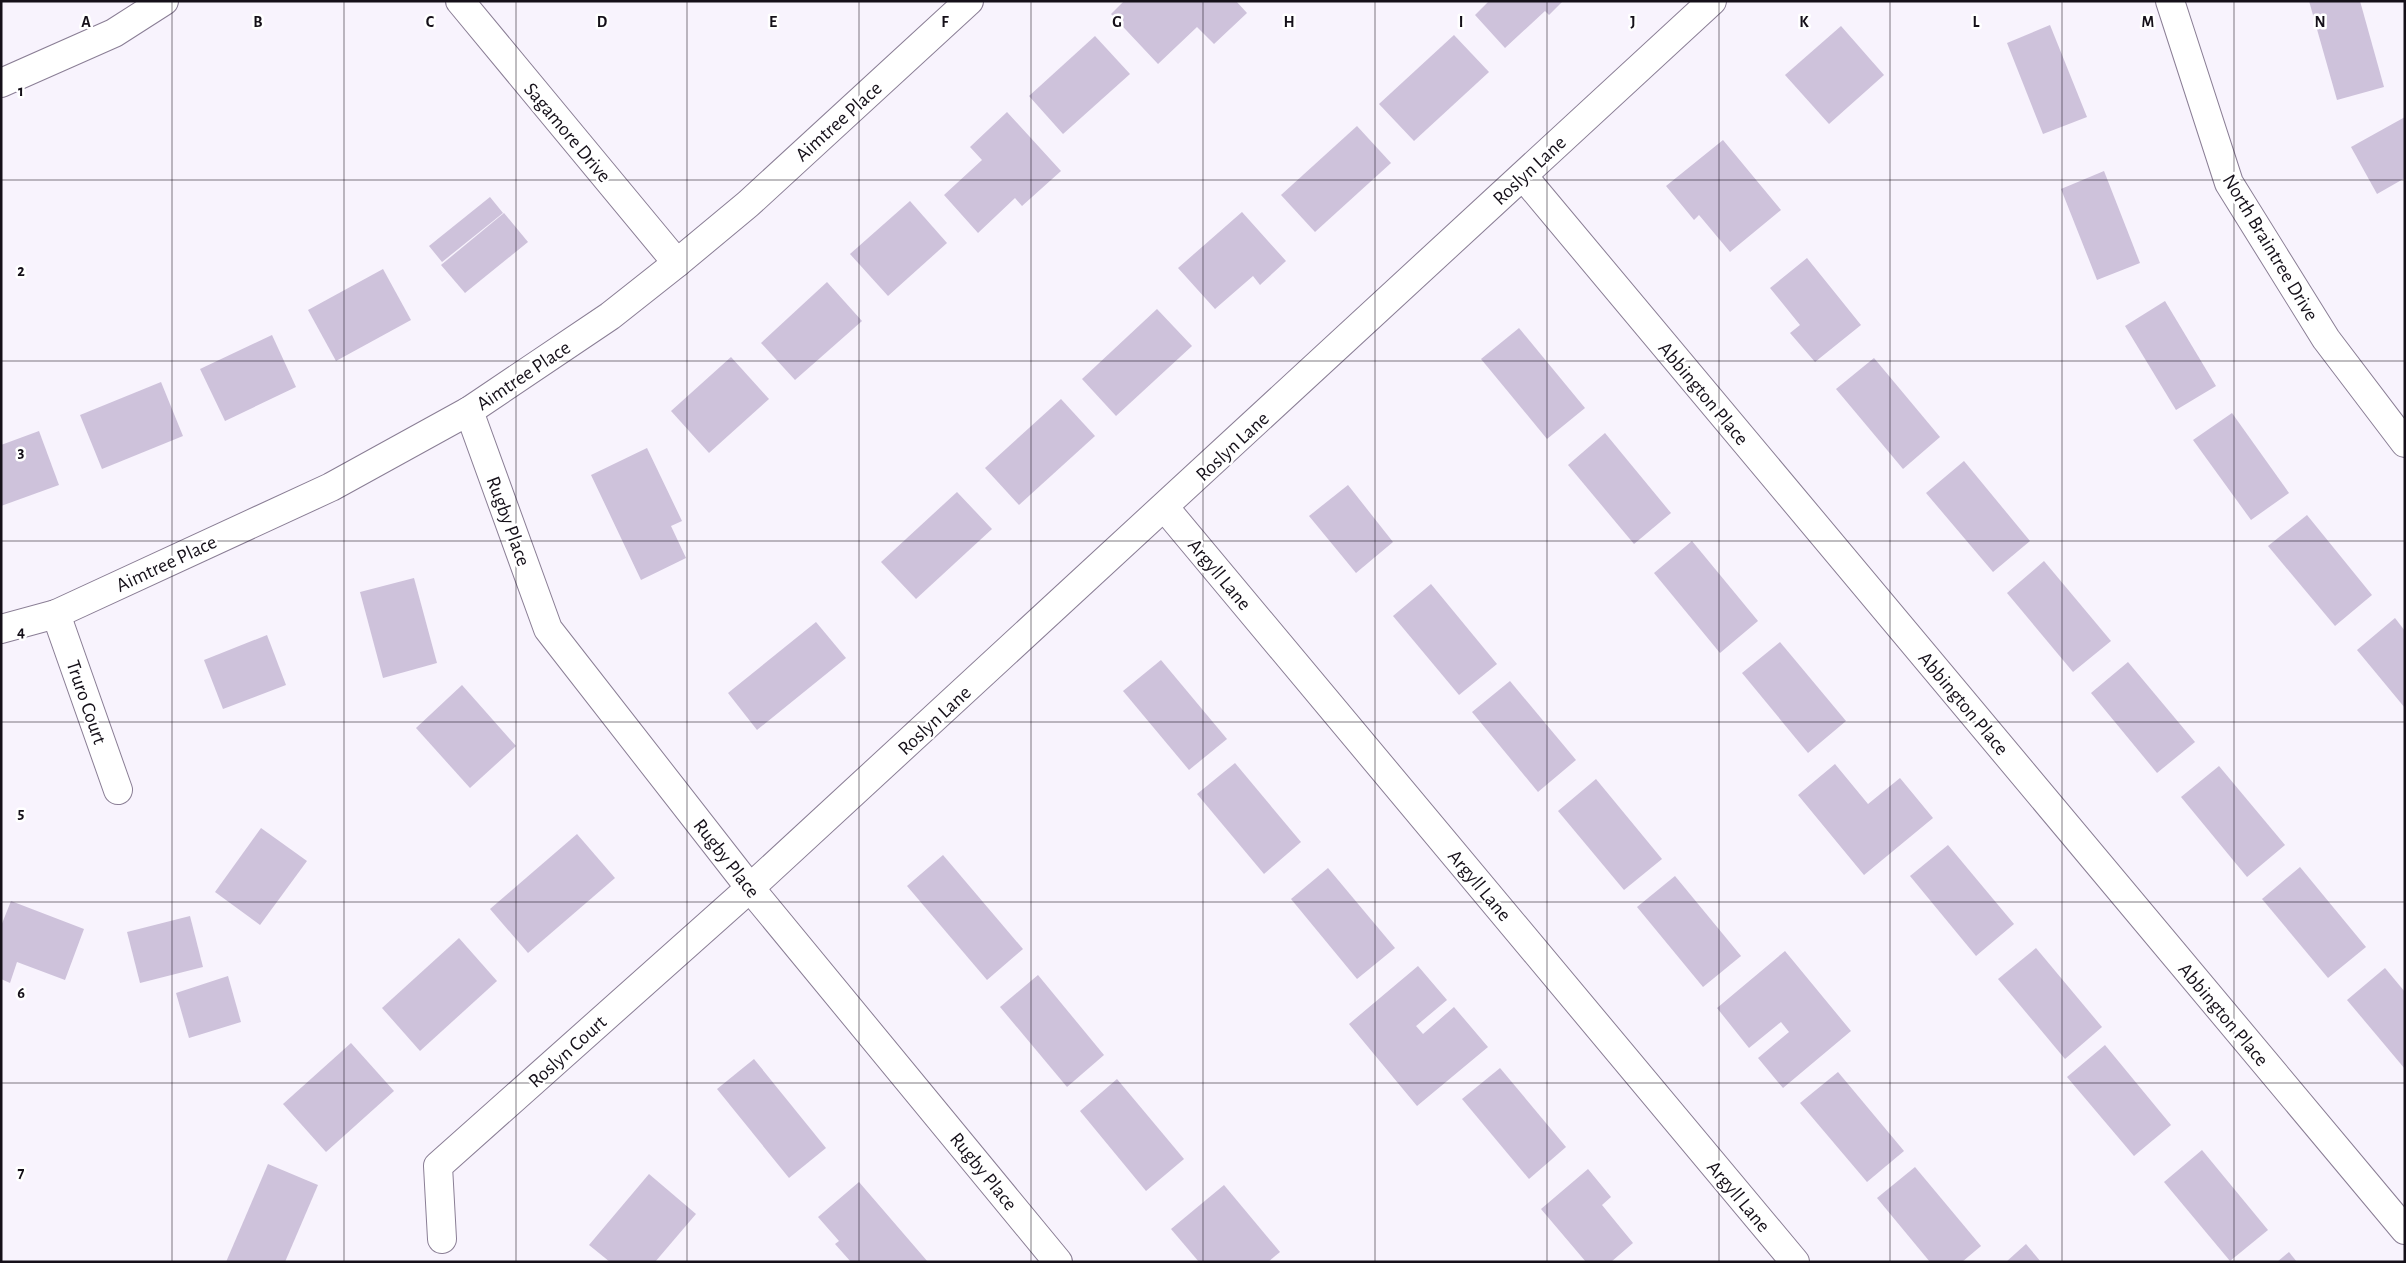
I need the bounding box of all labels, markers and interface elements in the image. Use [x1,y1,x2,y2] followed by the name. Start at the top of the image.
[81,14,91,30] text: A
[253,14,263,30] text: B
[426,14,435,30] text: C
[597,14,608,30] text: D
[769,14,777,30] text: E
[941,14,949,30] text: F
[1112,14,1122,30] text: G
[1283,14,1295,30] text: H
[1459,14,1463,30] text: I
[1630,14,1636,30] text: J
[1799,14,1809,30] text: K
[1973,14,1980,30] text: L
[2142,14,2154,30] text: M
[2314,14,2326,30] text: N
[792,78,886,165] street label: Aimtree Place
[520,79,614,186] street label: Sagamore Drive
[18,83,24,99] text: 1
[1489,132,1570,209] street label: Roslyn Lane
[2219,171,2322,324] street label: North Braintree Drive
[17,263,25,279] text: 2
[473,337,574,414] street label: Aimtree Place
[1654,338,1752,449] street label: Abbington Place
[1192,408,1273,485] street label: Roslyn Lane
[18,444,25,460] text: 3
[483,474,534,569] street label: Rugby Place
[113,532,220,596] street label: Aimtree Place
[1184,535,1255,614] street label: Argyll Lane
[17,624,25,640] text: 4
[1914,648,2012,759] street label: Abbington Place
[62,658,110,747] street label: Truro Court
[894,682,975,759] street label: Roslyn Lane
[18,805,25,821] text: 5
[689,815,763,902] street label: Rugby Place
[1444,846,1515,925] street label: Argyll Lane
[2174,959,2272,1070] street label: Abbington Place
[17,985,25,1001] text: 6
[525,1011,611,1092] street label: Roslyn Court
[946,1129,1021,1214] street label: Rugby Place
[1703,1157,1774,1236] street label: Argyll Lane
[18,1165,25,1181] text: 7

